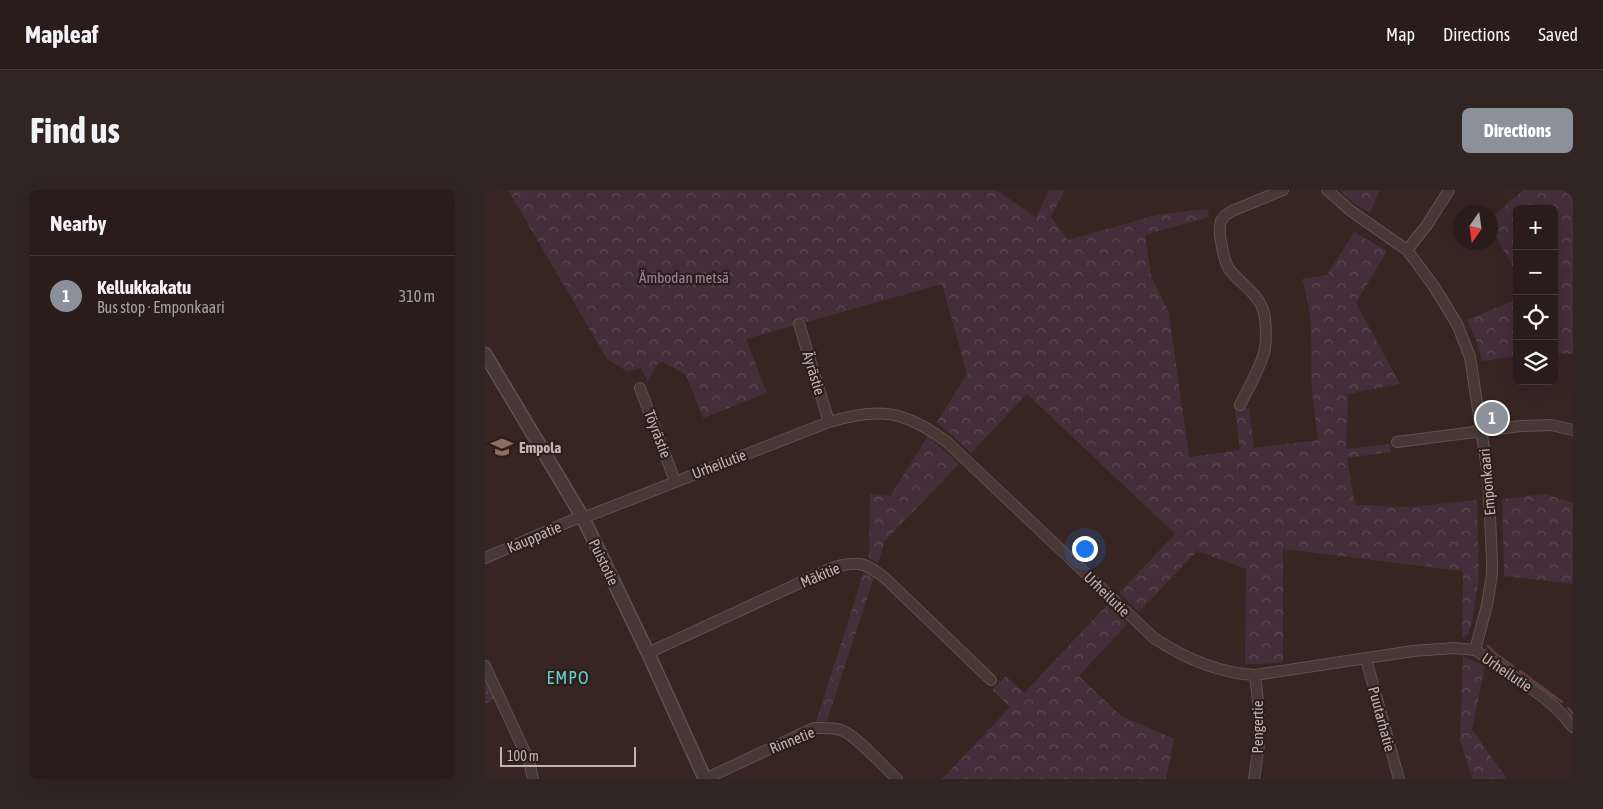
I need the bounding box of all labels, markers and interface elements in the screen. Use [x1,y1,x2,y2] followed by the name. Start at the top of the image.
[25,21,98,48] text: Mapleaf
[1386,24,1415,45] text: Map
[1443,24,1510,45] text: Directions
[1538,24,1578,45] text: Saved
[1462,108,1573,153] button: Directions
[30,110,120,150] text: Find us
[1453,205,1498,250] north arrow
[1513,205,1558,385] map controls
[1513,205,1558,250] button: +
[50,211,106,235] text: Nearby
[1513,250,1558,295] button: −
[639,269,729,286] park label: Ämbodan metsä
[97,276,191,298] text: Kellukkakatu
[62,287,70,305] text: 1
[399,287,435,305] text: 310 m
[1513,295,1558,340] button: locate
[97,298,225,316] text: Bus stop · Emponkaari
[1513,340,1558,385] button: layers
[799,349,829,397] street label: Äyrästie
[1476,399,1508,437] pin: 1
[641,408,675,460] street label: Töyrästie
[489,434,515,460] school or university icon: Empola
[519,439,561,456] place label: Empola
[690,446,749,482] street label: Urheilutie
[1476,448,1498,516] street label: Emponkaari
[504,518,564,556] street label: Kauppatie
[586,536,622,588] street label: Puistotie
[1072,536,1098,562] your location
[798,559,842,591] street label: Mäkitie
[1081,568,1133,620] street label: Urheilutie
[1479,649,1535,695] street label: Urheilutie
[546,667,590,688] district label: EMPO
[1365,685,1399,753] street label: Puutarhatie
[1249,700,1266,754] street label: Pengertie
[767,723,817,757] street label: Rinnetie
[500,744,636,767] scale bar
[507,748,539,764] text: 100 m

